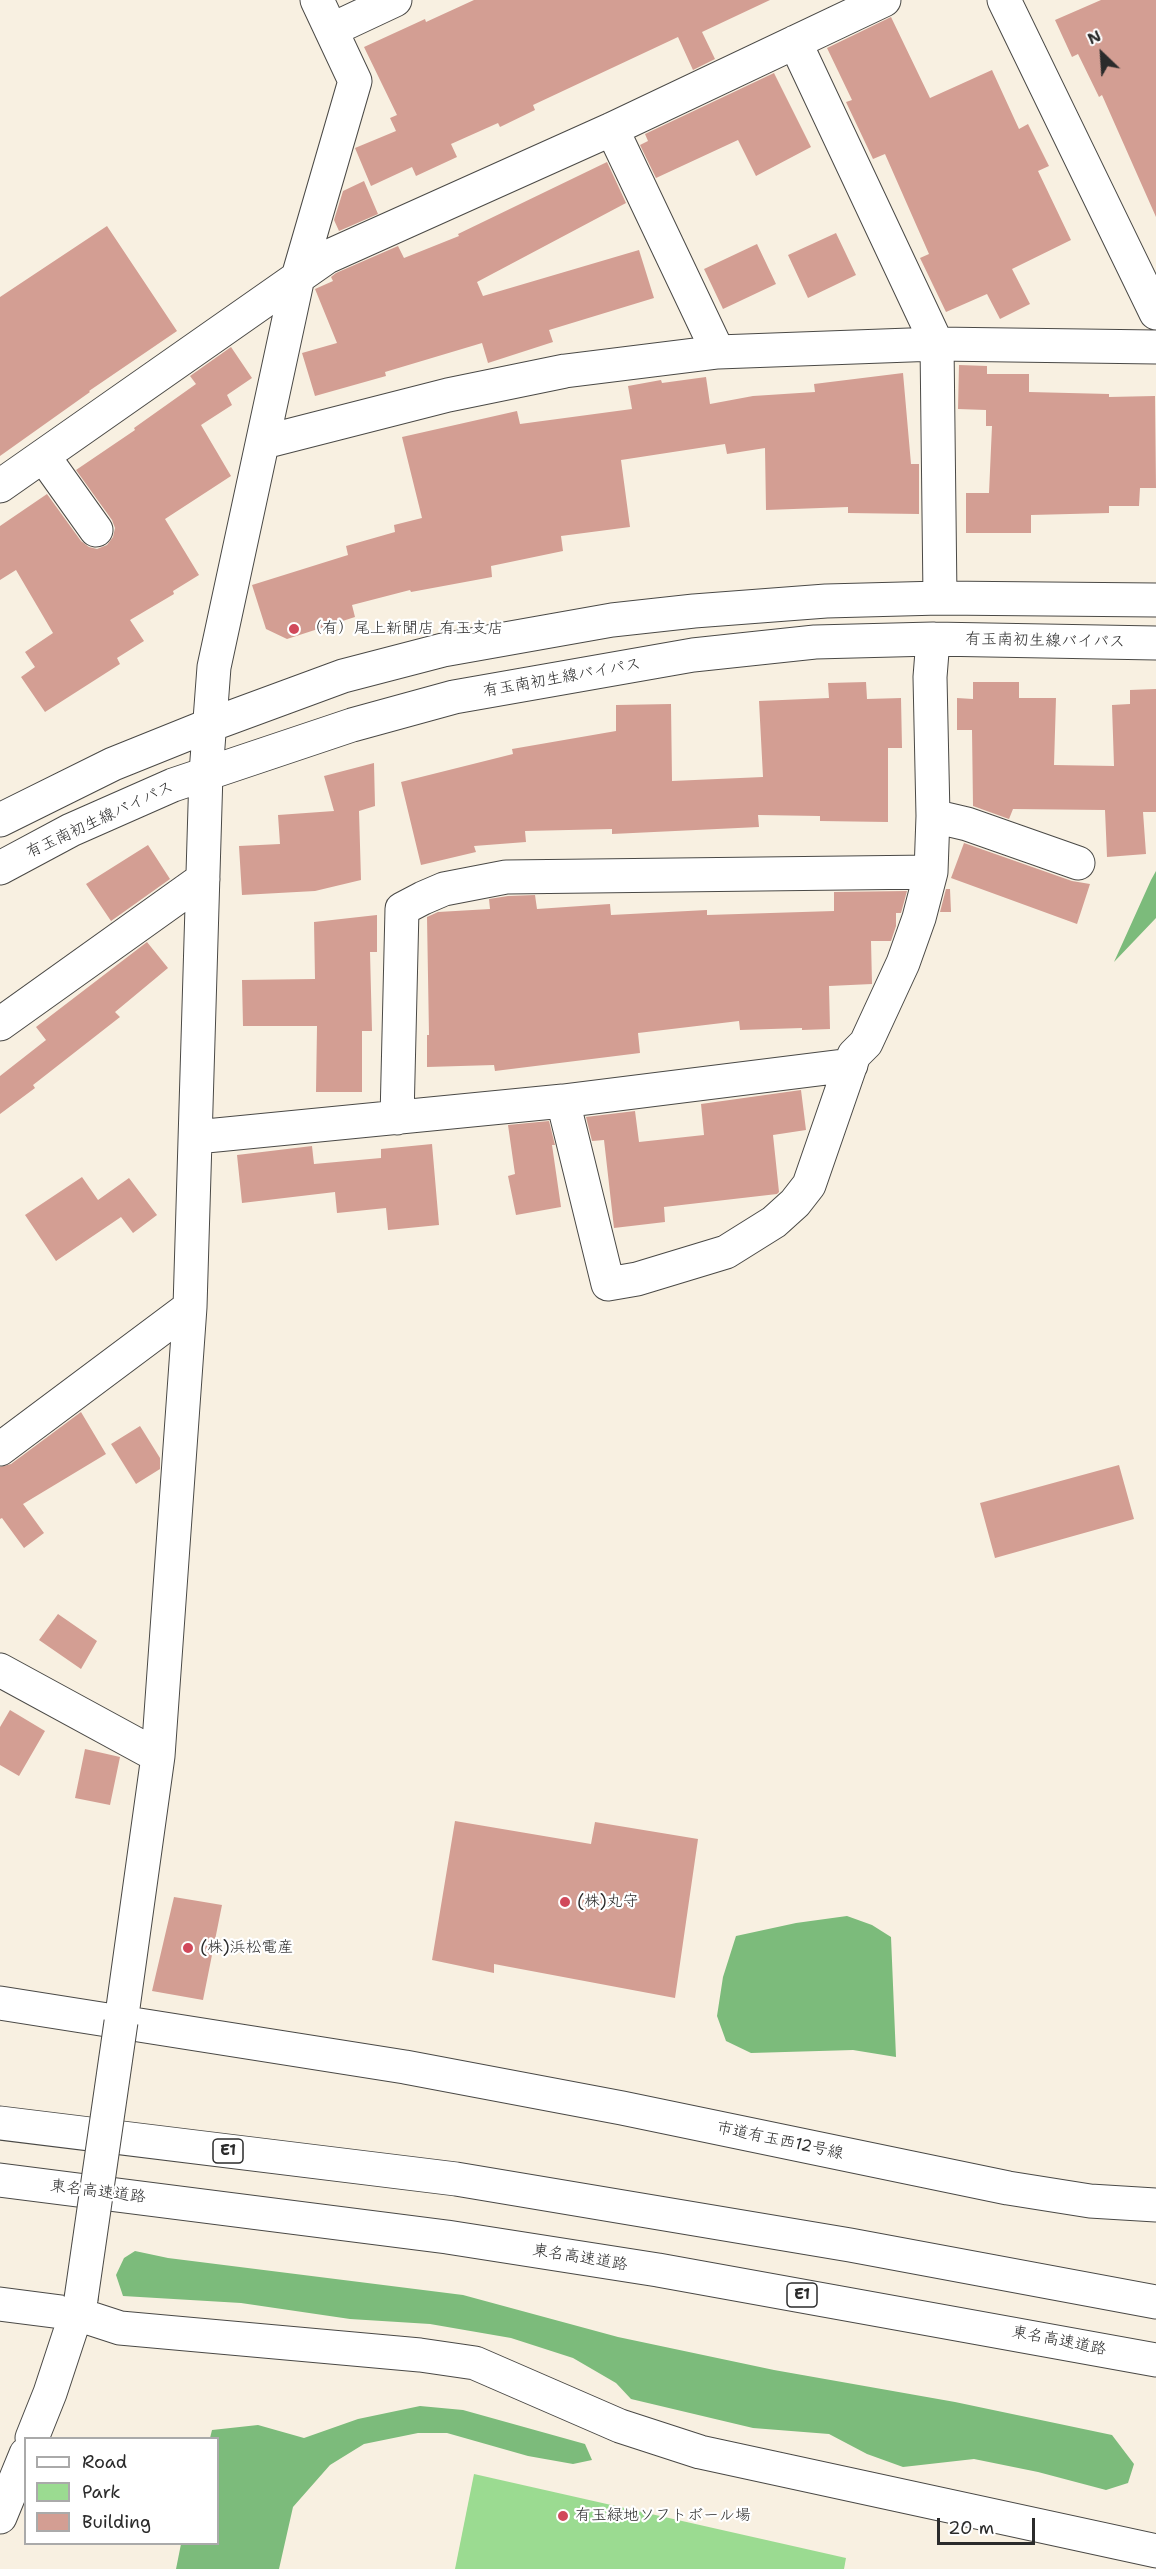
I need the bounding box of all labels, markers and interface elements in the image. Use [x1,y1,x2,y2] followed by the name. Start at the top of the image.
[1072,24,1132,84] north arrow
[1084,25,1104,49] text: N
[306,619,503,639] place label: （有）尾上新聞店 有玉支店
[287,622,301,636] marker: （有）尾上新聞店 有玉支店
[965,630,1125,652] street label: 有玉南初生線バイパス
[482,655,642,701] street label: 有玉南初生線バイパス
[23,777,177,863] street label: 有玉南初生線バイパス
[577,1892,639,1912] place label: (株)丸守
[558,1895,572,1909] marker: (株)丸守
[200,1938,294,1958] place label: (株)浜松電産
[181,1941,195,1955] marker: (株)浜松電産
[715,2118,845,2164] street label: 市道有玉西12号線
[213,2139,243,2163] road number: E1
[49,2177,147,2207] street label: 東名高速道路
[531,2241,629,2275] street label: 東名高速道路
[787,2283,817,2307] road number: E1
[1010,2322,1108,2360] street label: 東名高速道路
[24,2437,219,2545] legend
[82,2450,127,2474] text: Road
[82,2480,121,2504] text: Park
[575,2506,751,2526] place label: 有玉緑地ソフトボール場
[940,2506,1038,2544] scale bar
[556,2509,570,2523] marker: 有玉緑地ソフトボール場
[82,2510,151,2534] text: Building
[948,2516,994,2540] text: 20 m

